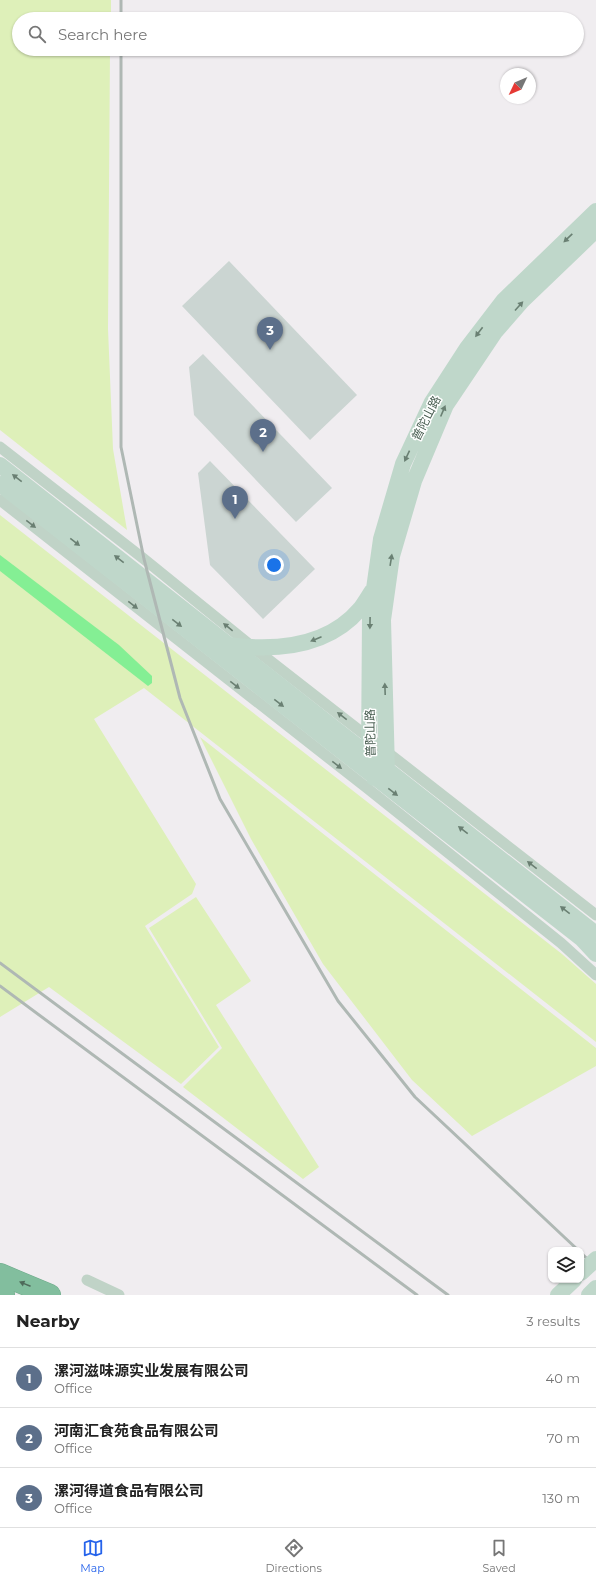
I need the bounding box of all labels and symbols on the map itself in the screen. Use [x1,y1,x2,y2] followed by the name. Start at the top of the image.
[500,68,536,104] north arrow
[563,233,573,243] one-way arrow
[514,300,523,311] one-way arrow
[257,317,283,350] pin: 3
[475,327,483,338] one-way arrow
[408,393,444,443] street label: 普陀山路
[441,405,447,417] one-way arrow
[250,419,276,452] pin: 2
[404,451,410,462] one-way arrow
[12,474,23,483] one-way arrow
[222,486,248,519] pin: 1
[25,520,36,529] one-way arrow
[69,538,80,547] one-way arrow
[114,554,125,563] one-way arrow
[389,554,395,566] one-way arrow
[264,555,284,575] your location
[127,600,138,609] one-way arrow
[367,617,373,630] one-way arrow
[172,618,183,627] one-way arrow
[223,623,233,632] one-way arrow
[310,636,321,642] one-way arrow
[230,681,241,689] one-way arrow
[382,682,388,695] one-way arrow
[274,699,285,707] one-way arrow
[362,709,378,757] street label: 普陀山路
[336,711,347,720] one-way arrow
[332,761,343,769] one-way arrow
[387,788,398,796] one-way arrow
[458,825,469,834] one-way arrow
[527,860,538,869] one-way arrow
[560,906,571,915] one-way arrow
[20,1281,31,1287] one-way arrow

